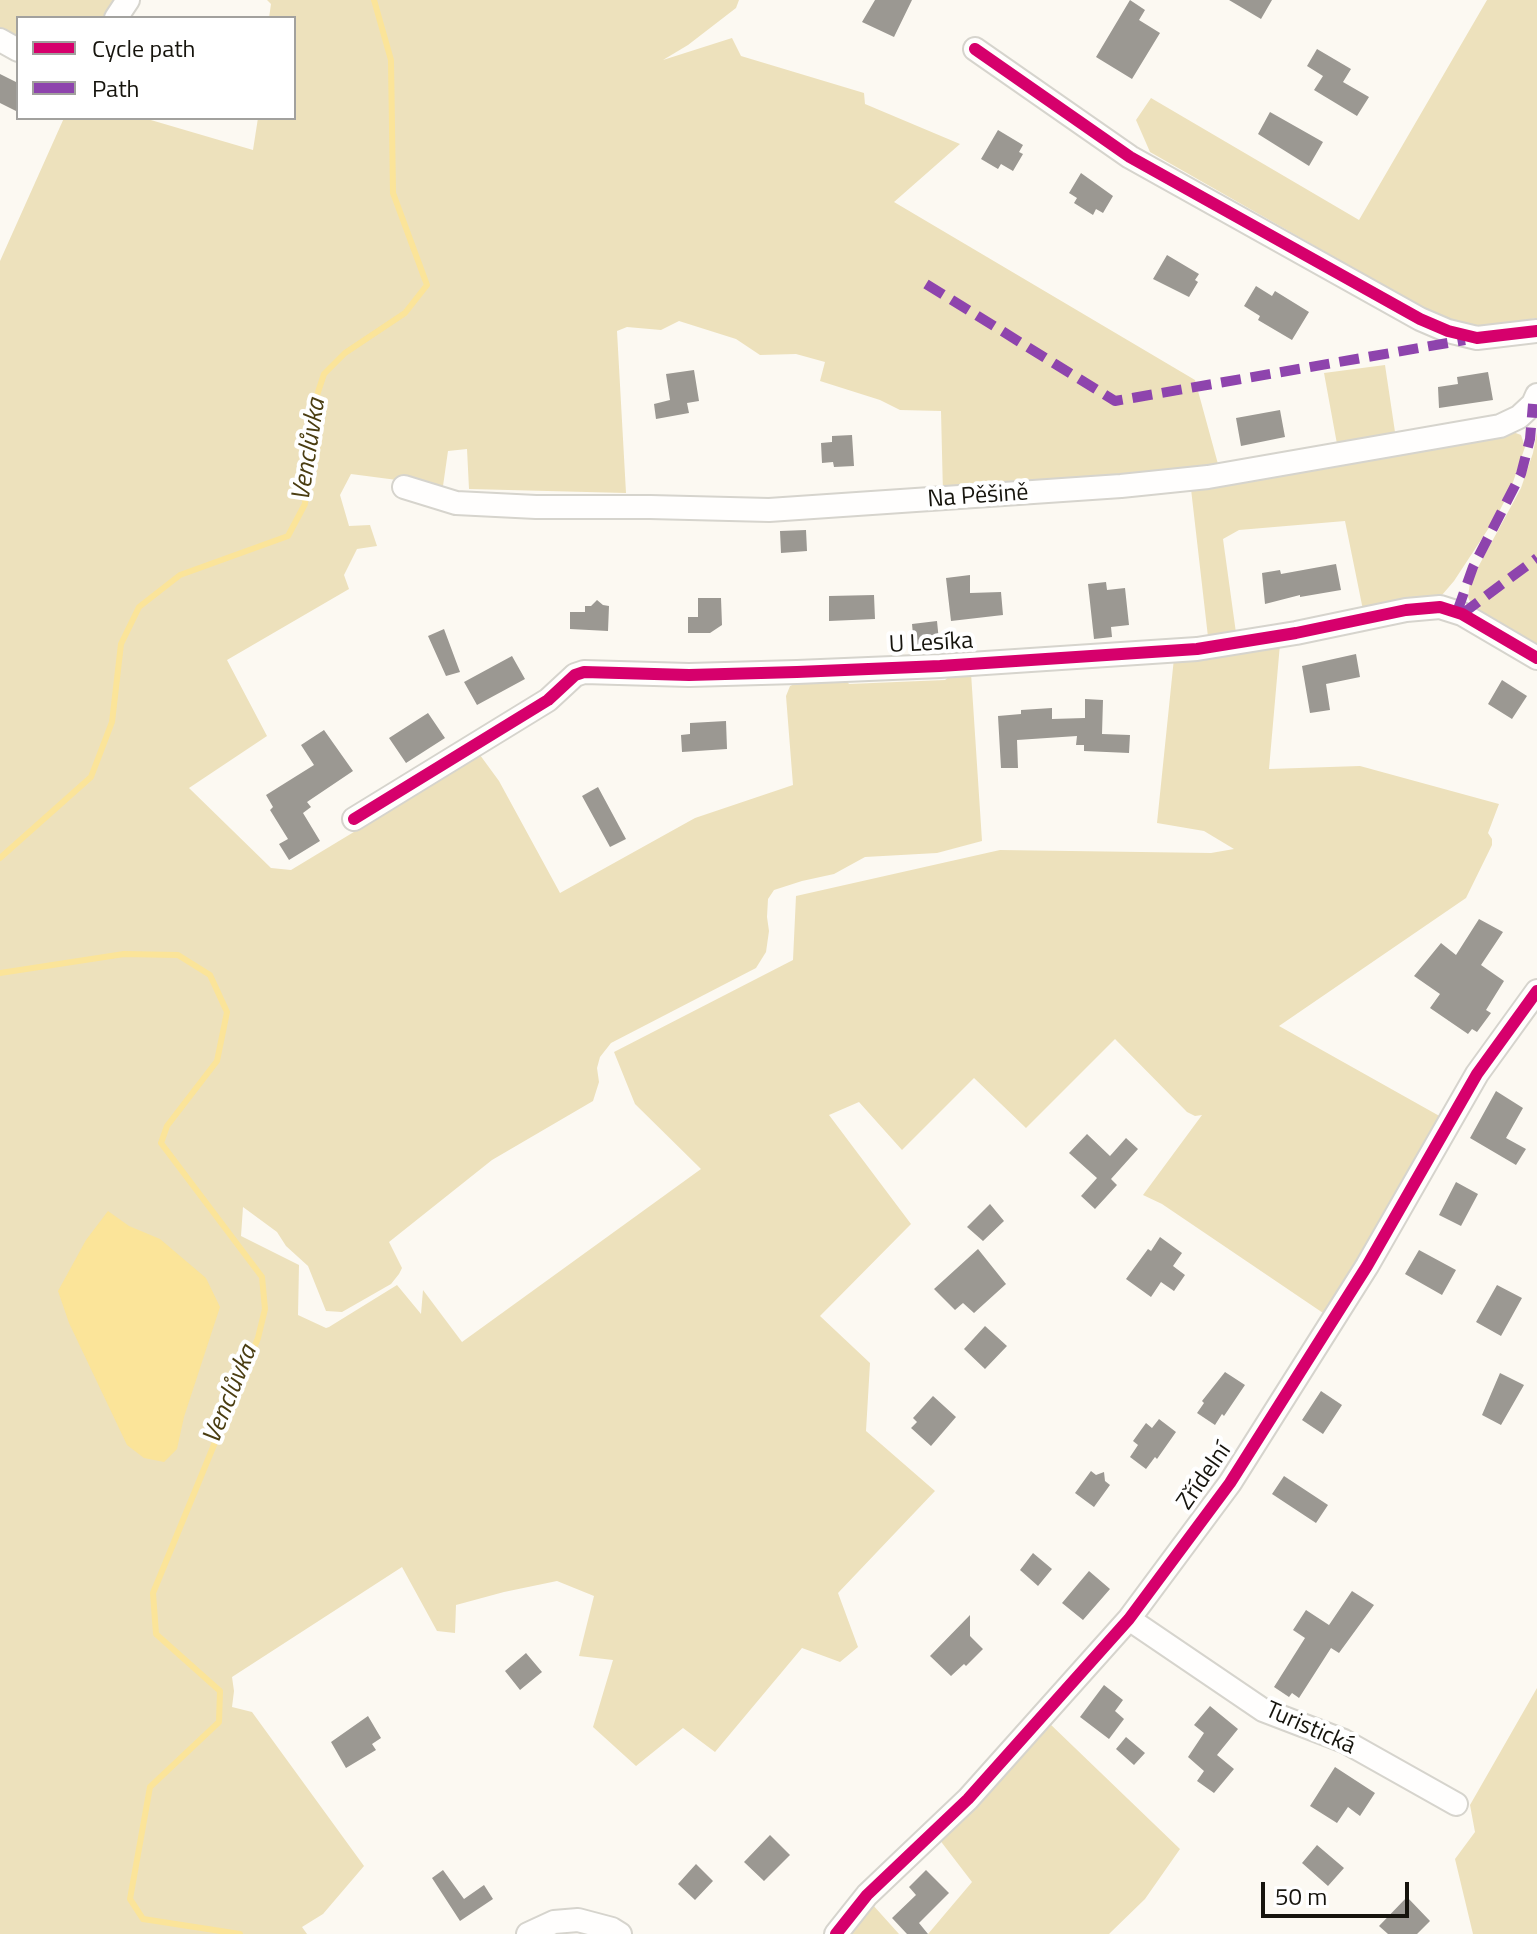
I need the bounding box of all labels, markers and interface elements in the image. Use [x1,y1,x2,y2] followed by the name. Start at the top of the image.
[16,16,296,120] legend
[92,30,195,66] text: Cycle path
[92,70,139,106] text: Path
[287,396,333,504] water label: Venclůvka
[927,479,1029,515] street label: Na Pěšině
[888,627,974,661] street label: U Lesíka
[197,1341,265,1449] water label: Venclůvka
[1172,1438,1238,1516] street label: Zřídelní
[1260,1696,1360,1762] street label: Turistická
[1265,1866,1413,1916] scale bar
[1275,1878,1327,1914] text: 50 m

